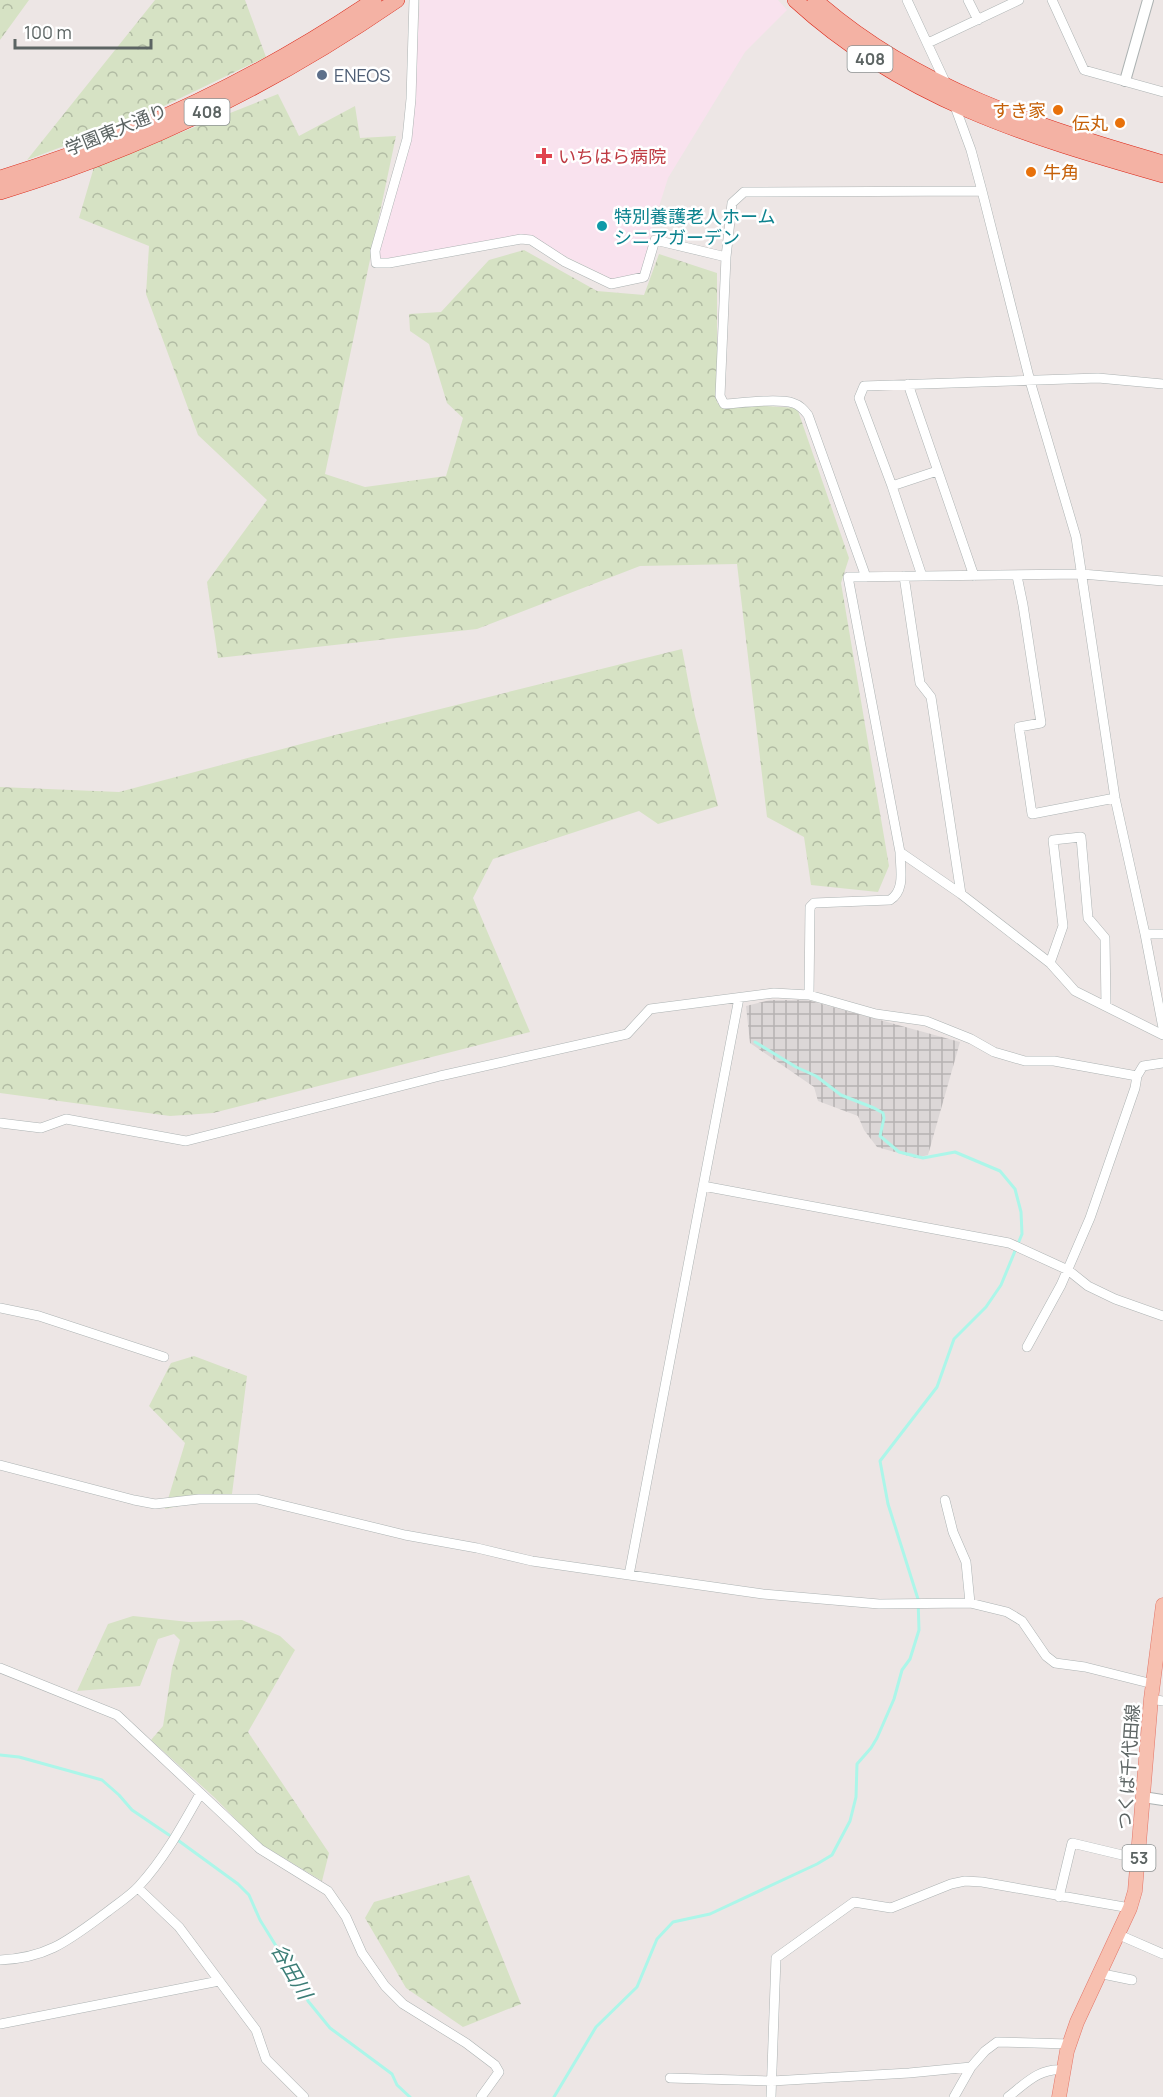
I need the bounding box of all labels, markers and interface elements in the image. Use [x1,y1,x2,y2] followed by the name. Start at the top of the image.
[15,12,152,50] scale bar
[24,20,72,44] text: 100 m
[848,46,892,72] road number: 408
[334,63,390,87] place label: ENEOS
[315,68,329,82] marker: ENEOS
[61,98,171,160] street label: 学園東大通り
[992,98,1046,122] place label: すき家
[184,99,230,125] road number: 408
[1051,103,1065,117] marker: すき家
[1072,111,1108,135] place label: 伝丸
[1113,116,1127,130] marker: 伝丸
[558,144,666,168] place label: いちはら病院
[535,147,553,165] marker: いちはら病院
[1043,160,1079,184] place label: 牛角
[1024,165,1038,179] marker: 牛角
[614,204,775,249] place label: 特別養護老人ホーム シニアガーデン
[595,219,609,233] marker: 特別養護老人ホーム シニアガーデン
[1112,1703,1144,1831] street label: つくば千代田線
[1122,1845,1156,1871] road number: 53
[265,1938,320,2005] water label: 谷田川

